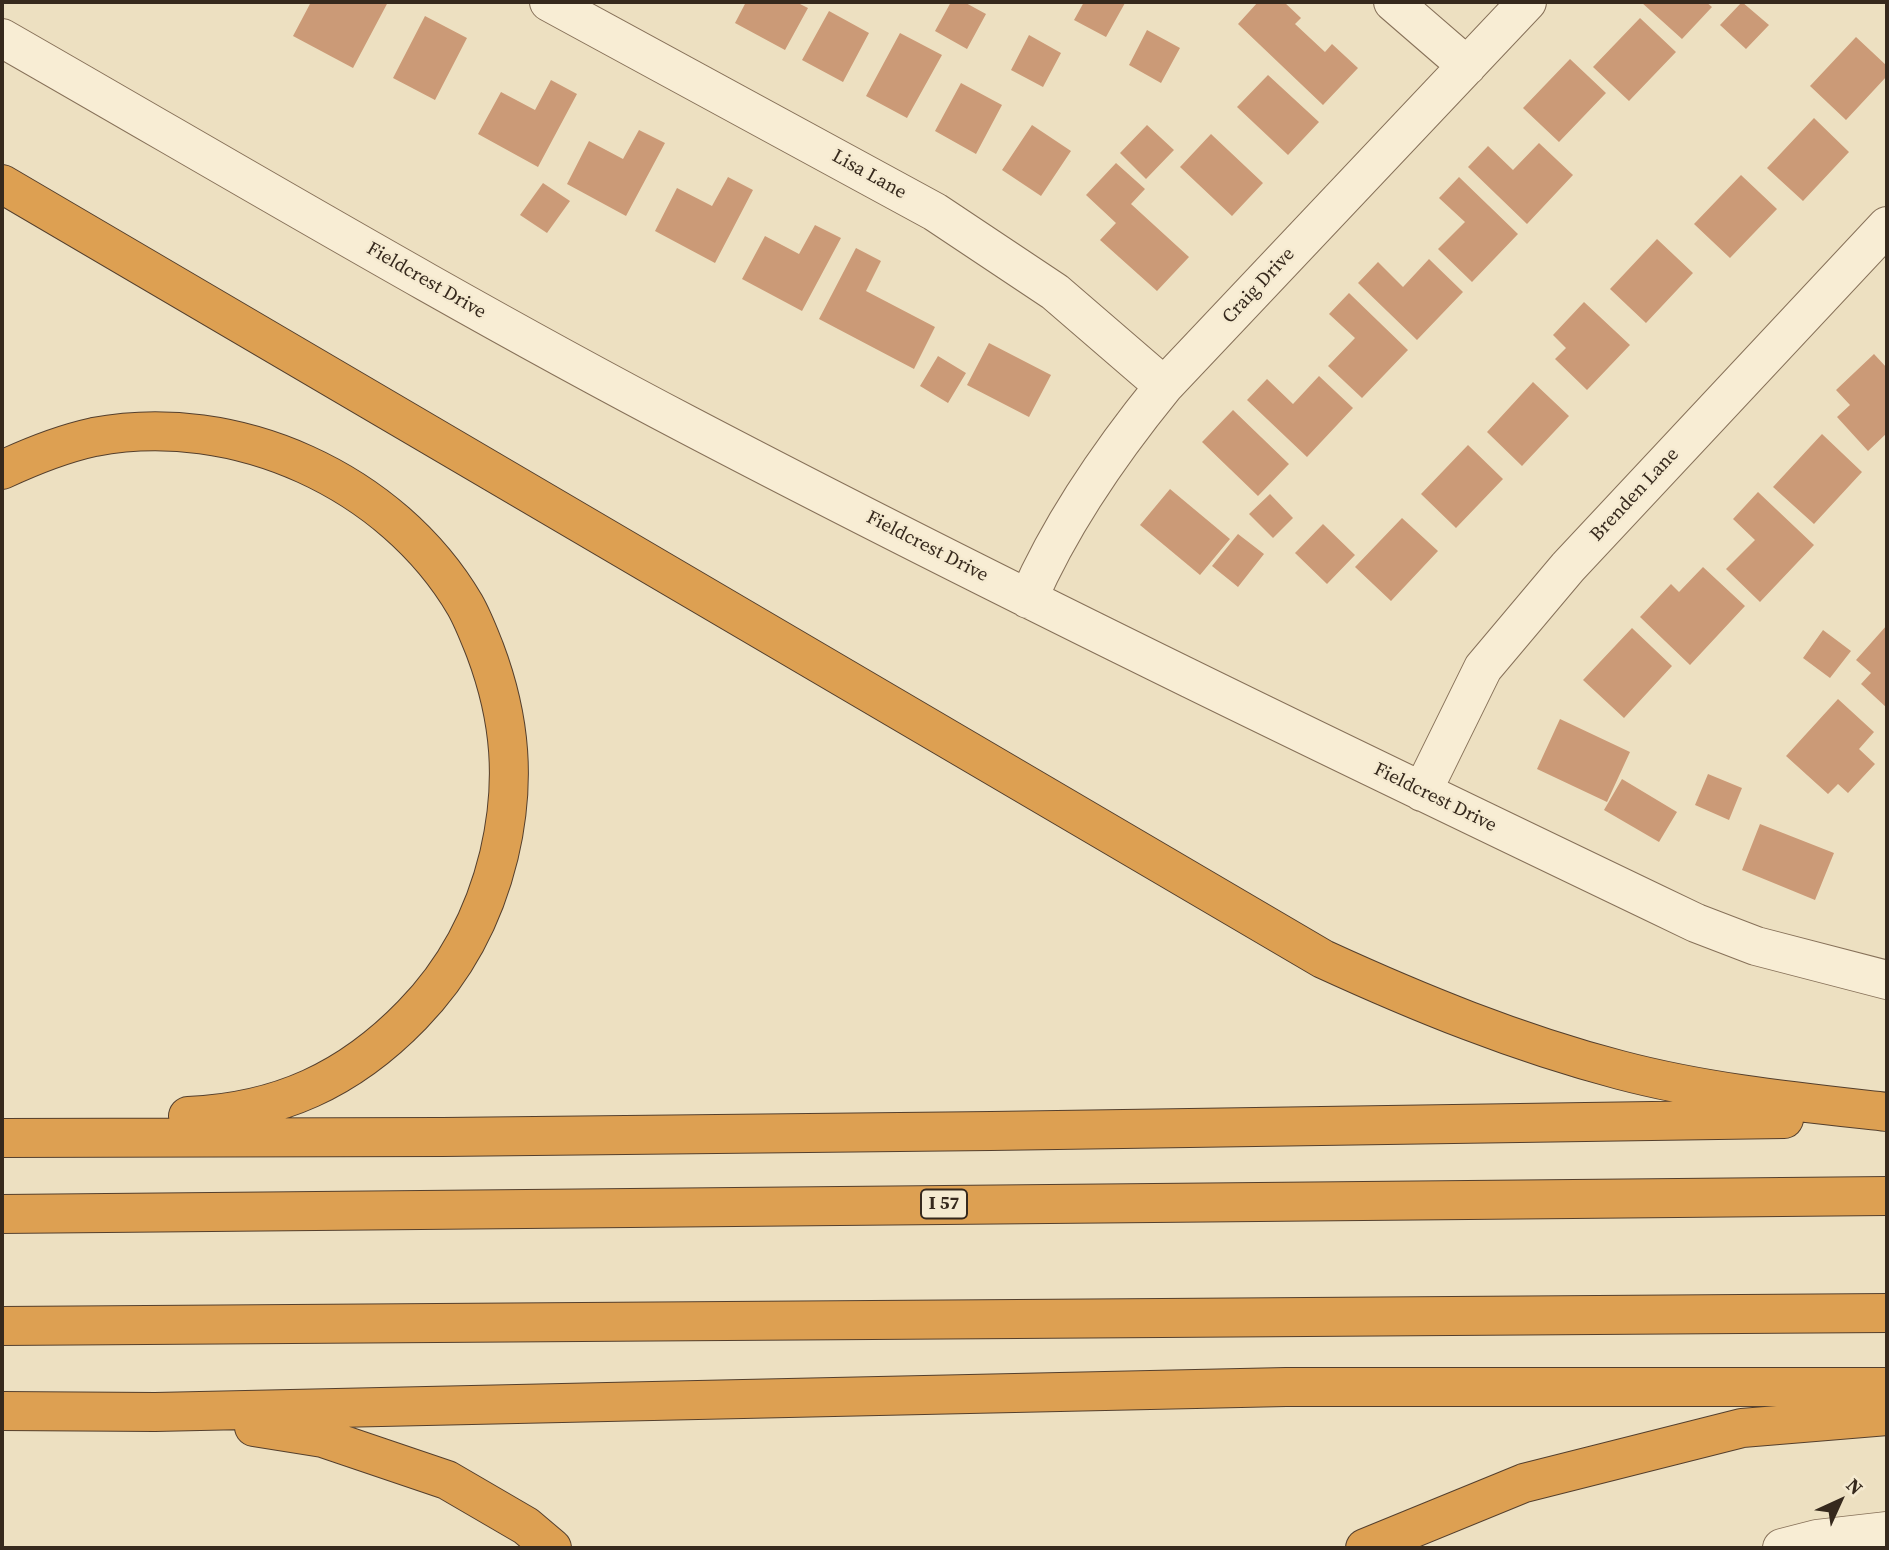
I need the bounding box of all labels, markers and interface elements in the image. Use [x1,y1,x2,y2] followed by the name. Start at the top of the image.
[828,145,910,205] street label: Lisa Lane
[362,238,490,324] street label: Fieldcrest Drive
[1218,243,1300,329] street label: Craig Drive
[1586,444,1684,546] street label: Brenden Lane
[862,506,992,588] street label: Fieldcrest Drive
[1370,758,1500,838] street label: Fieldcrest Drive
[921,1190,967,1218] road number: I 57
[1805,1466,1875,1536] north arrow
[1841,1472,1869,1500] text: N

